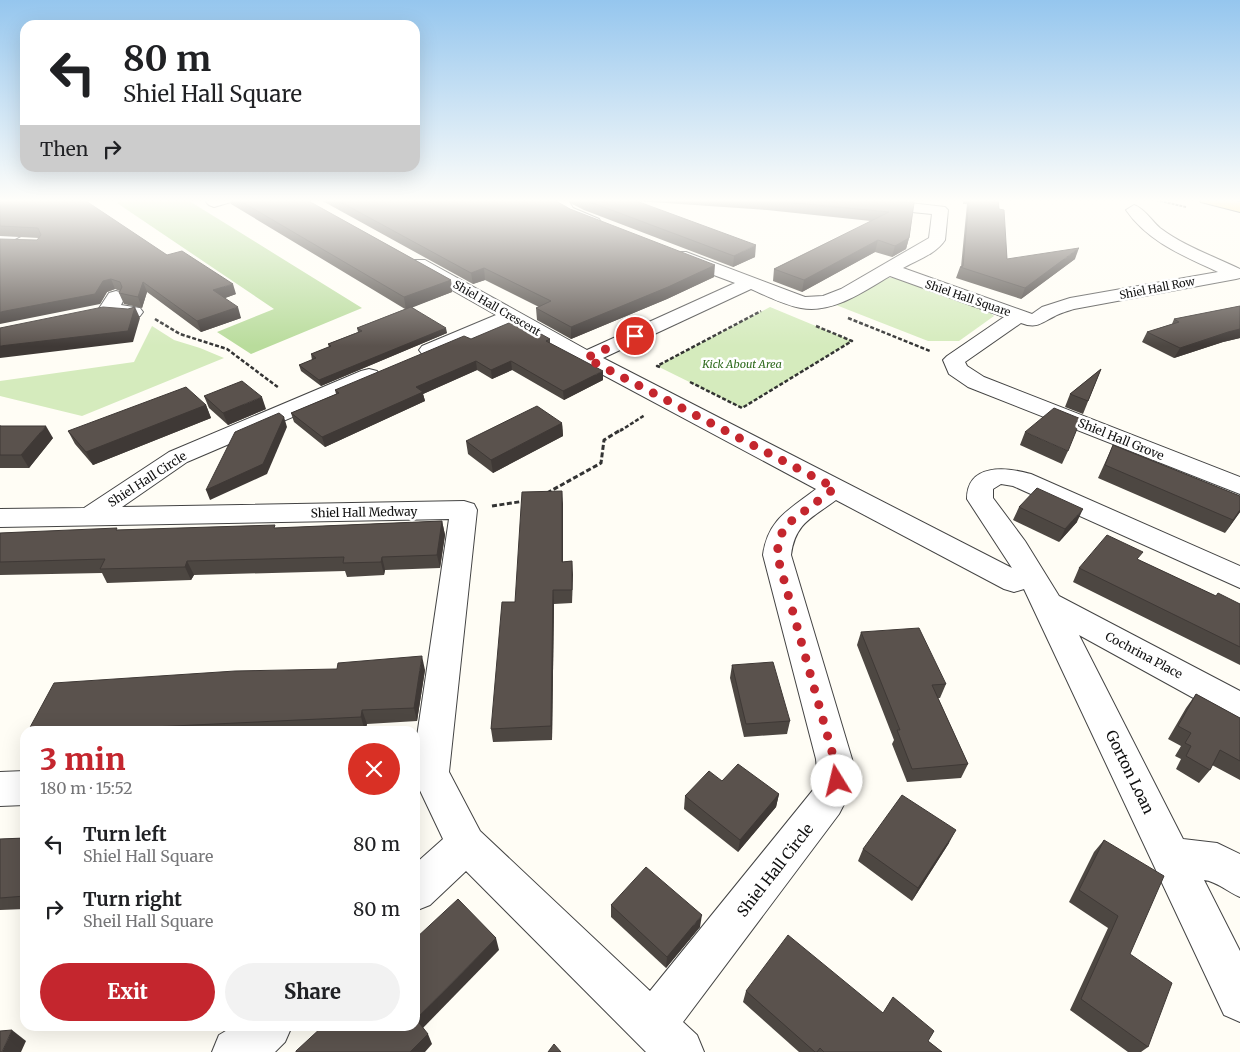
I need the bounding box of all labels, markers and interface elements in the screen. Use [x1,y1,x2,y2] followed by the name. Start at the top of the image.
[123,37,211,81] text: 80 m
[40,40,105,105] icon: left
[123,80,302,108] text: Shiel Hall Square
[98,135,126,163] icon: right
[40,137,88,161] text: Then
[1118,274,1197,302] street label: Shiel Hall Row
[451,277,544,339] street label: Shiel Hall Crescent
[923,277,1013,319] street label: Shiel Hall Square
[614,315,656,357] pin
[621,322,649,350] icon: arrive
[701,357,782,371] park label: Kick About Area
[1076,415,1166,463] street label: Shiel Hall Grove
[105,448,189,510] street label: Shiel Hall Circle
[311,504,417,520] street label: Shiel Hall Medway
[1103,628,1185,682] street label: Cochrina Place
[1102,727,1158,817] street label: Gorton Loan
[40,740,125,778] text: 3 min
[348,743,400,795] button: close
[810,754,862,806] position arrow
[40,778,133,798] text: 180 m · 15:52
[733,819,817,920] street label: Shiel Hall Circle
[83,822,167,846] text: Turn left
[40,830,68,858] icon: left
[353,832,400,856] text: 80 m
[83,846,213,866] text: Shiel Hall Square
[83,887,182,911] text: Turn right
[40,895,68,923] icon: right
[353,897,400,921] text: 80 m
[83,911,213,931] text: Sheil Hall Square
[40,963,215,1021] button: Exit
[225,963,400,1021] button: Share

